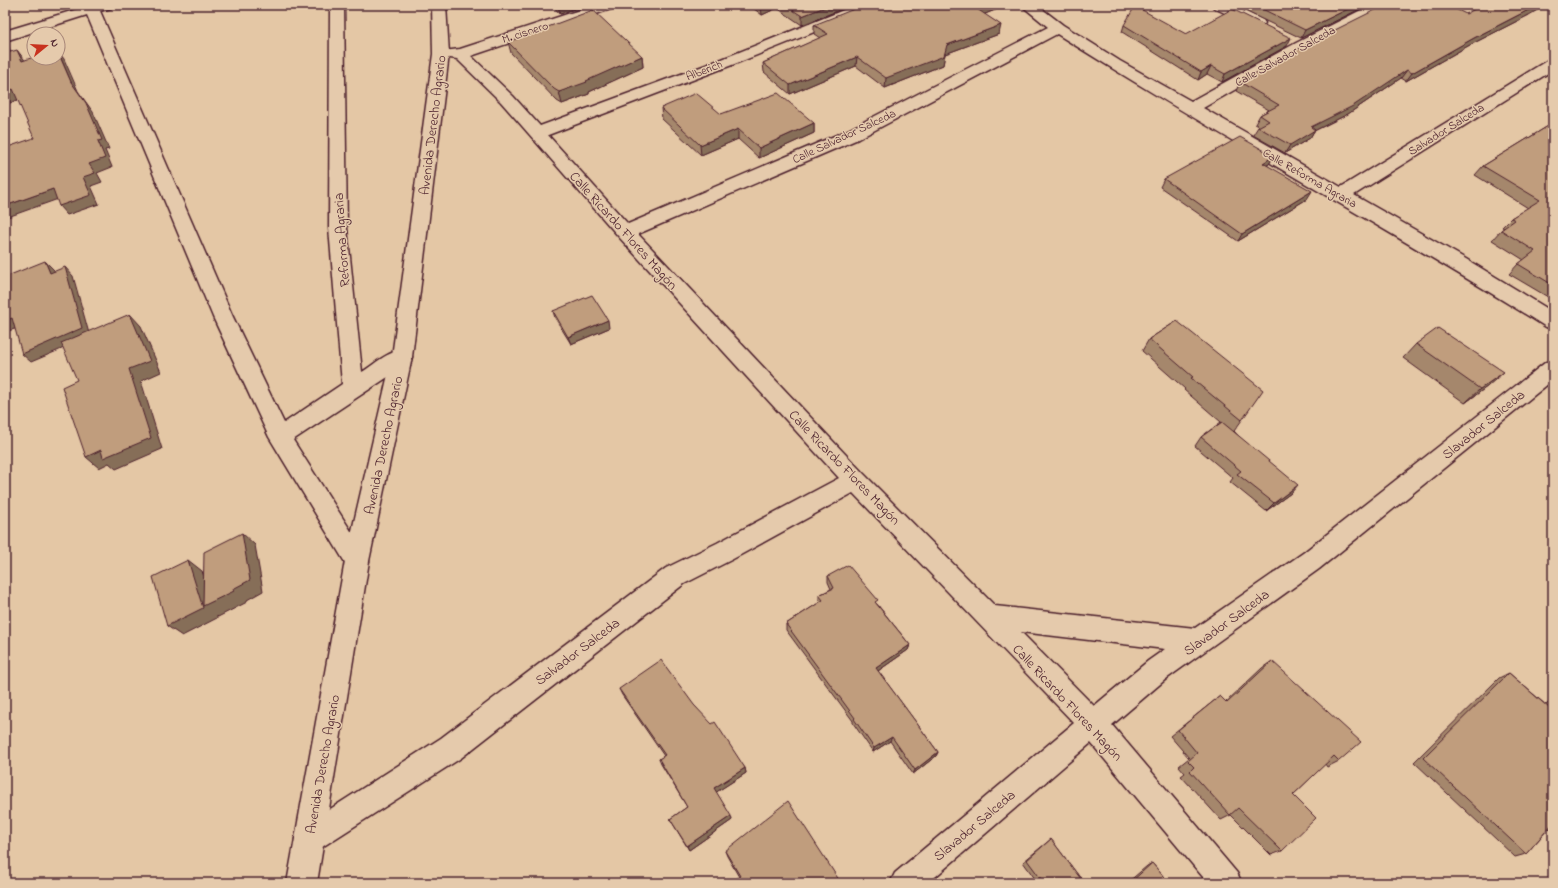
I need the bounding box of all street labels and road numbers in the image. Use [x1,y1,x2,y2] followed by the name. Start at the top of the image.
[500,17,551,49] street label: M. cisnero
[1232,22,1339,92] street label: Calle Salvador Salceda
[414,54,453,196] street label: Avenida Derecho Agrario
[683,56,726,86] street label: Alberich
[1405,99,1488,161] street label: Salvador Salceda
[790,105,899,169] street label: Calle Salvador Salceda
[1258,144,1360,214] street label: Calle Reforma Agraria
[563,167,682,296] street label: Calle Ricardo Flores Magón
[329,192,357,288] street label: Reforma Agraria
[360,374,410,517] street label: Avenida Derecho Agrario
[1438,385,1530,465] street label: Slavador Salceda
[782,406,905,531] street label: Calle Ricardo Flores Magón
[1180,585,1274,662] street label: Slavador Salceda
[531,613,625,691] street label: Salvador Salceda
[1006,640,1127,767] street label: Calle Ricardo Flores Magón
[301,693,347,836] street label: Avenida Derecho Agrario
[929,785,1021,867] street label: Slavador Salceda

